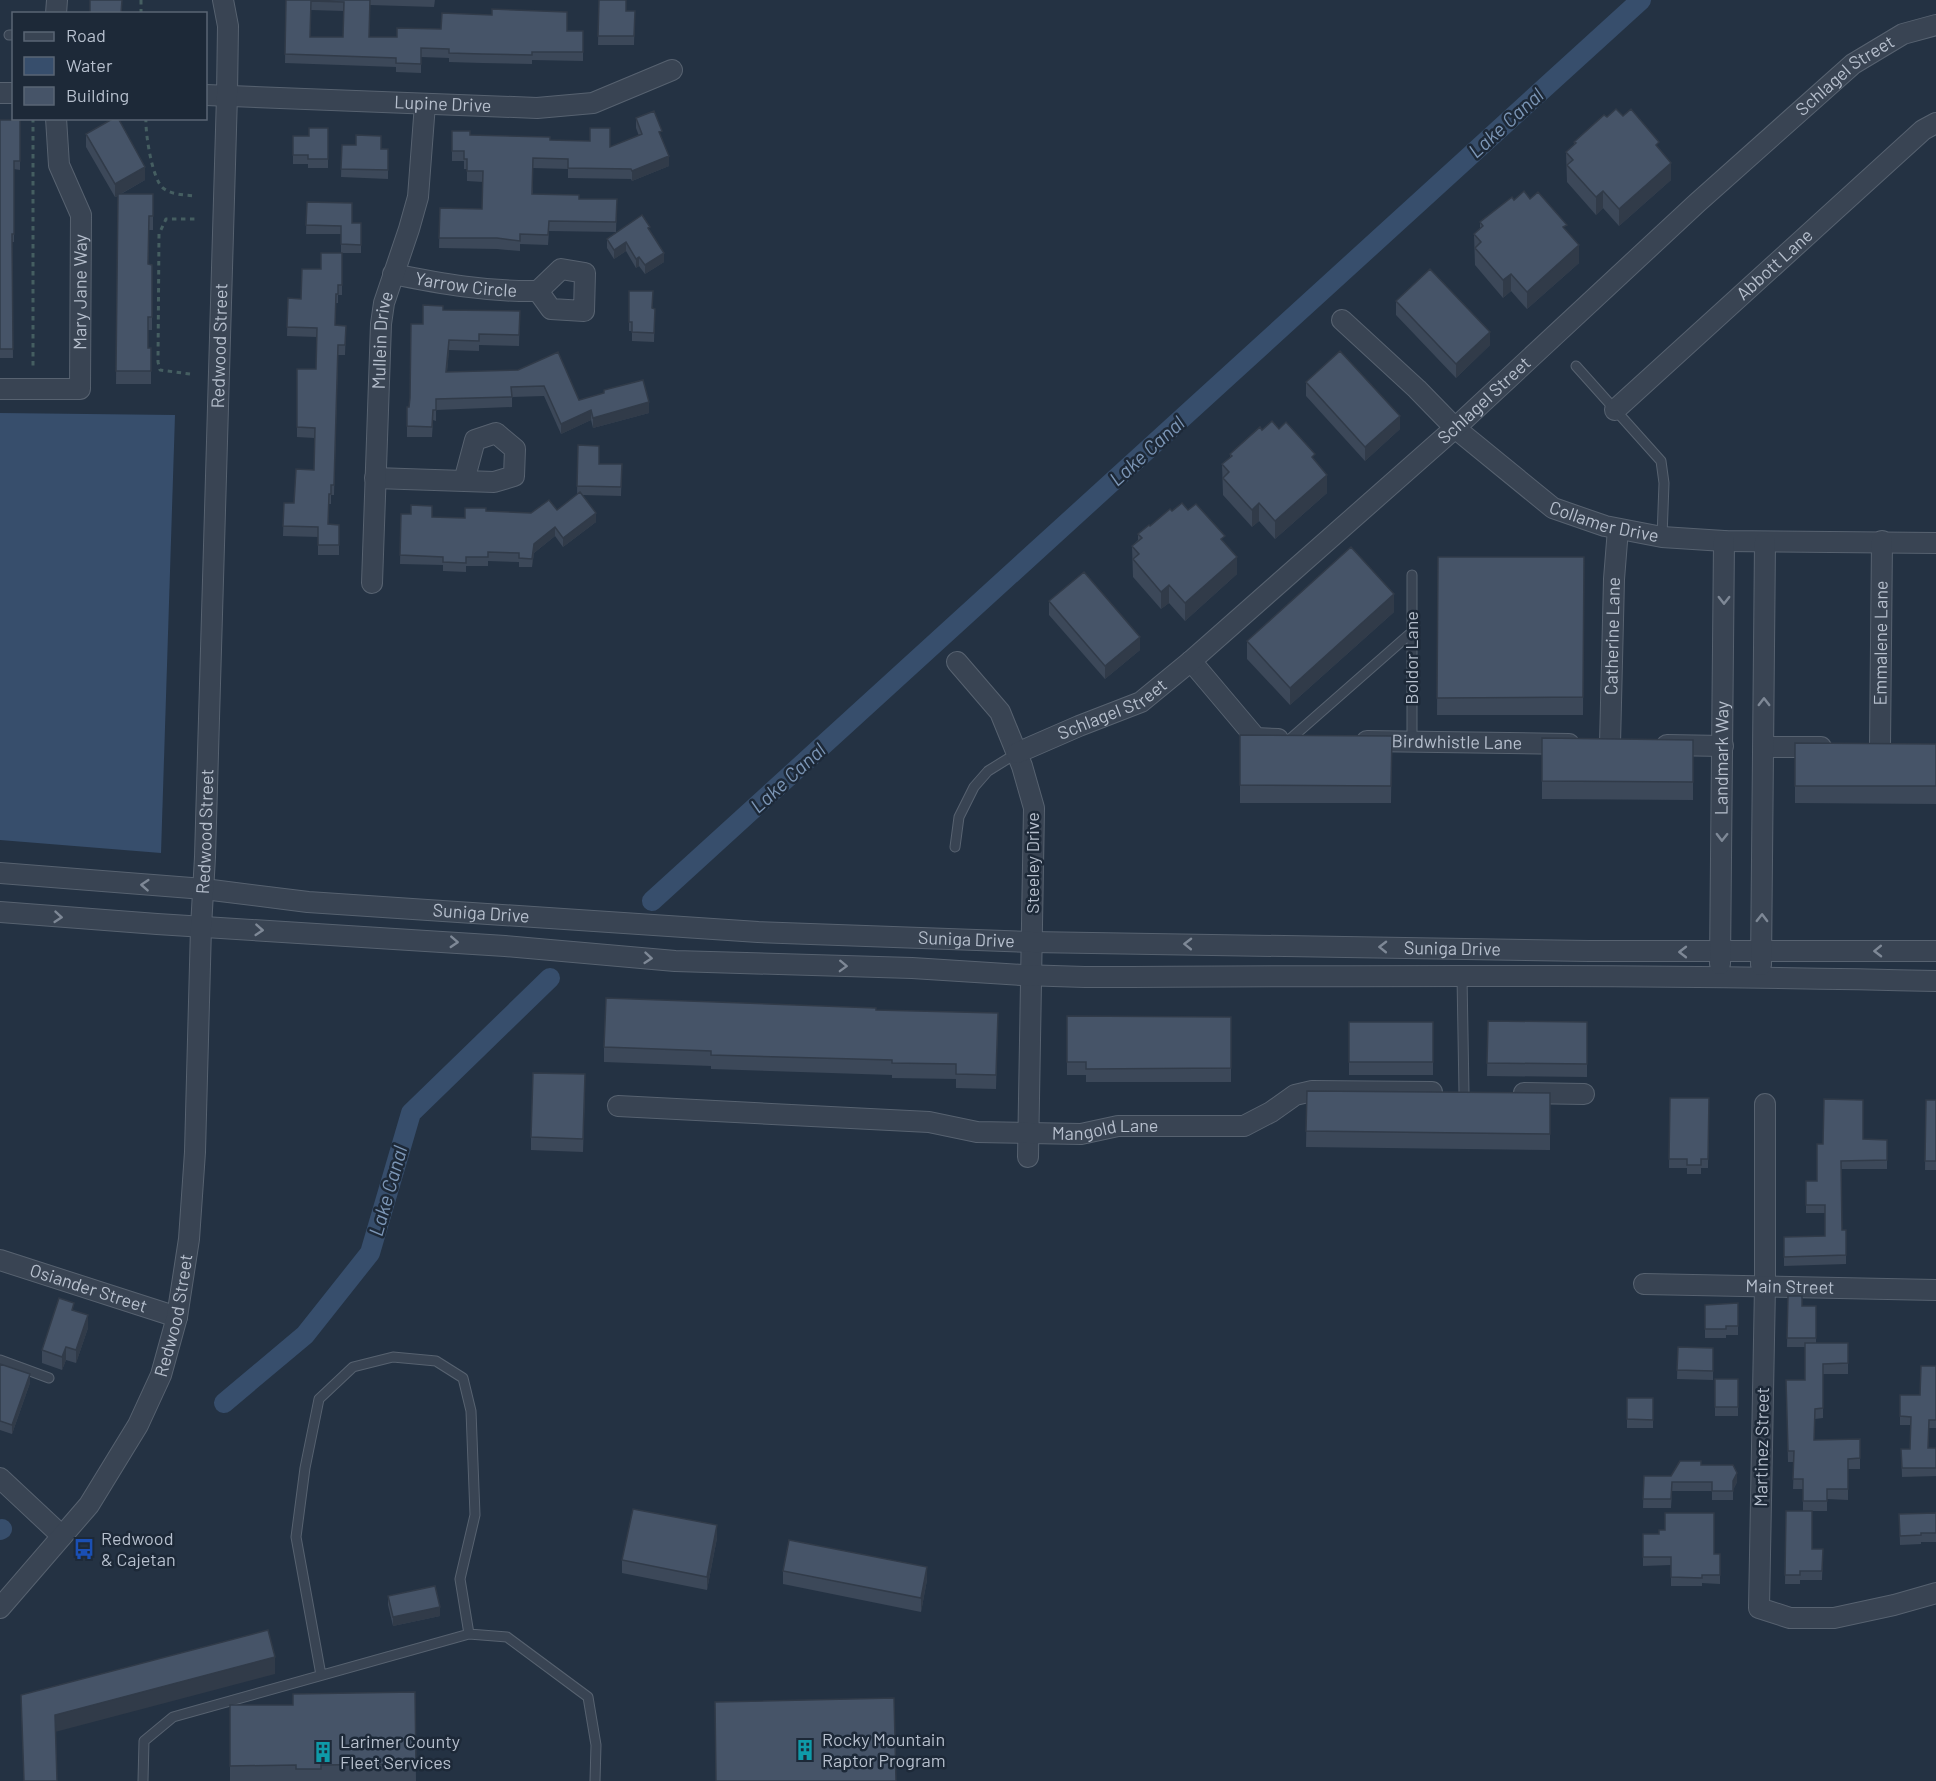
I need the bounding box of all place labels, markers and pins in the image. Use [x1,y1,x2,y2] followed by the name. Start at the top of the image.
[101,1527,176,1570] place label: Redwood & Cajetan
[72,1537,96,1561] bus stop icon: Redwood & Cajetan
[822,1728,946,1771] place label: Rocky Mountain Raptor Program
[340,1730,460,1773] place label: Larimer County Fleet Services
[793,1738,817,1762] building icon: Rocky Mountain Raptor Program
[311,1740,335,1764] building icon: Larimer County Fleet Services

